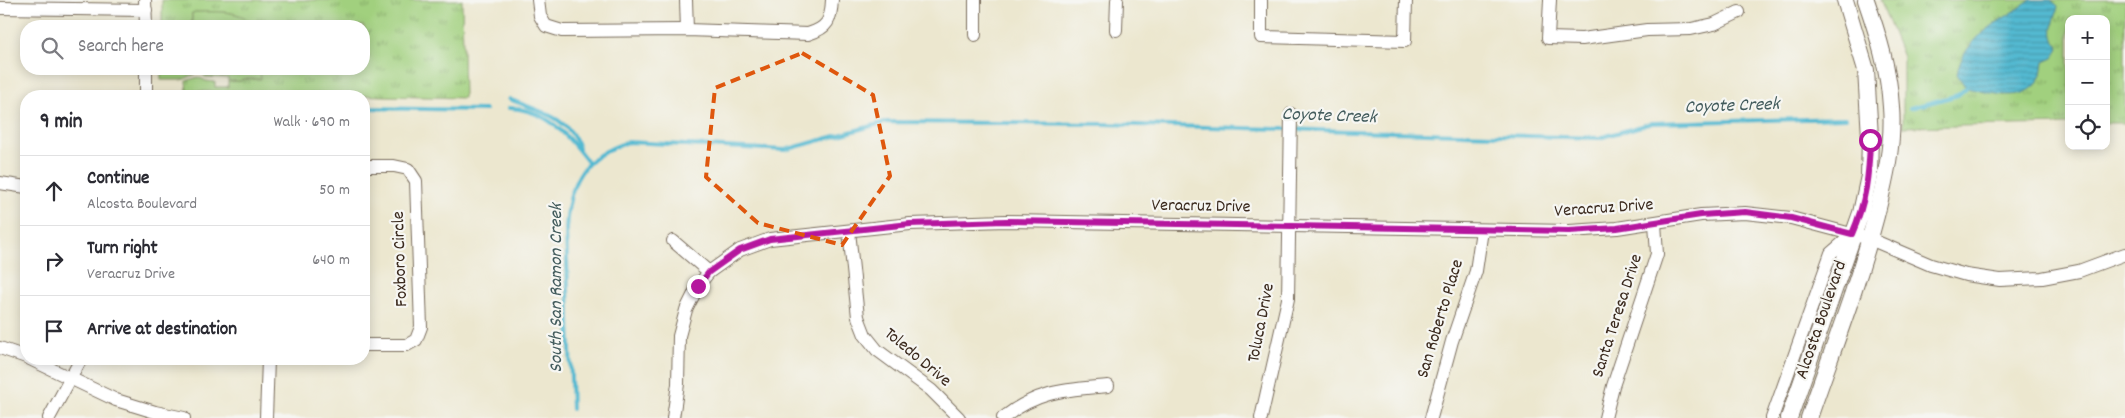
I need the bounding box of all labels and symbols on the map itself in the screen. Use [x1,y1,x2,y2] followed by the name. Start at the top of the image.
[1684,92,1782,122] water label: Coyote Creek
[1281,102,1379,132] water label: Coyote Creek
[1859,129,1882,152] route start
[1554,193,1654,225] street label: Veracruz Drive
[1151,194,1251,220] street label: Veracruz Drive
[544,201,571,373] water label: South San Ramon Creek
[387,211,415,307] street label: Foxboro Circle
[1586,251,1650,381] street label: Santa Teresa Drive
[1411,257,1471,381] street label: San Roberto Place
[1790,257,1854,383] street label: Alcosta Boulevard
[687,275,710,298] route end
[1242,281,1282,365] street label: Toluca Drive
[878,322,956,394] street label: Toledo Drive

